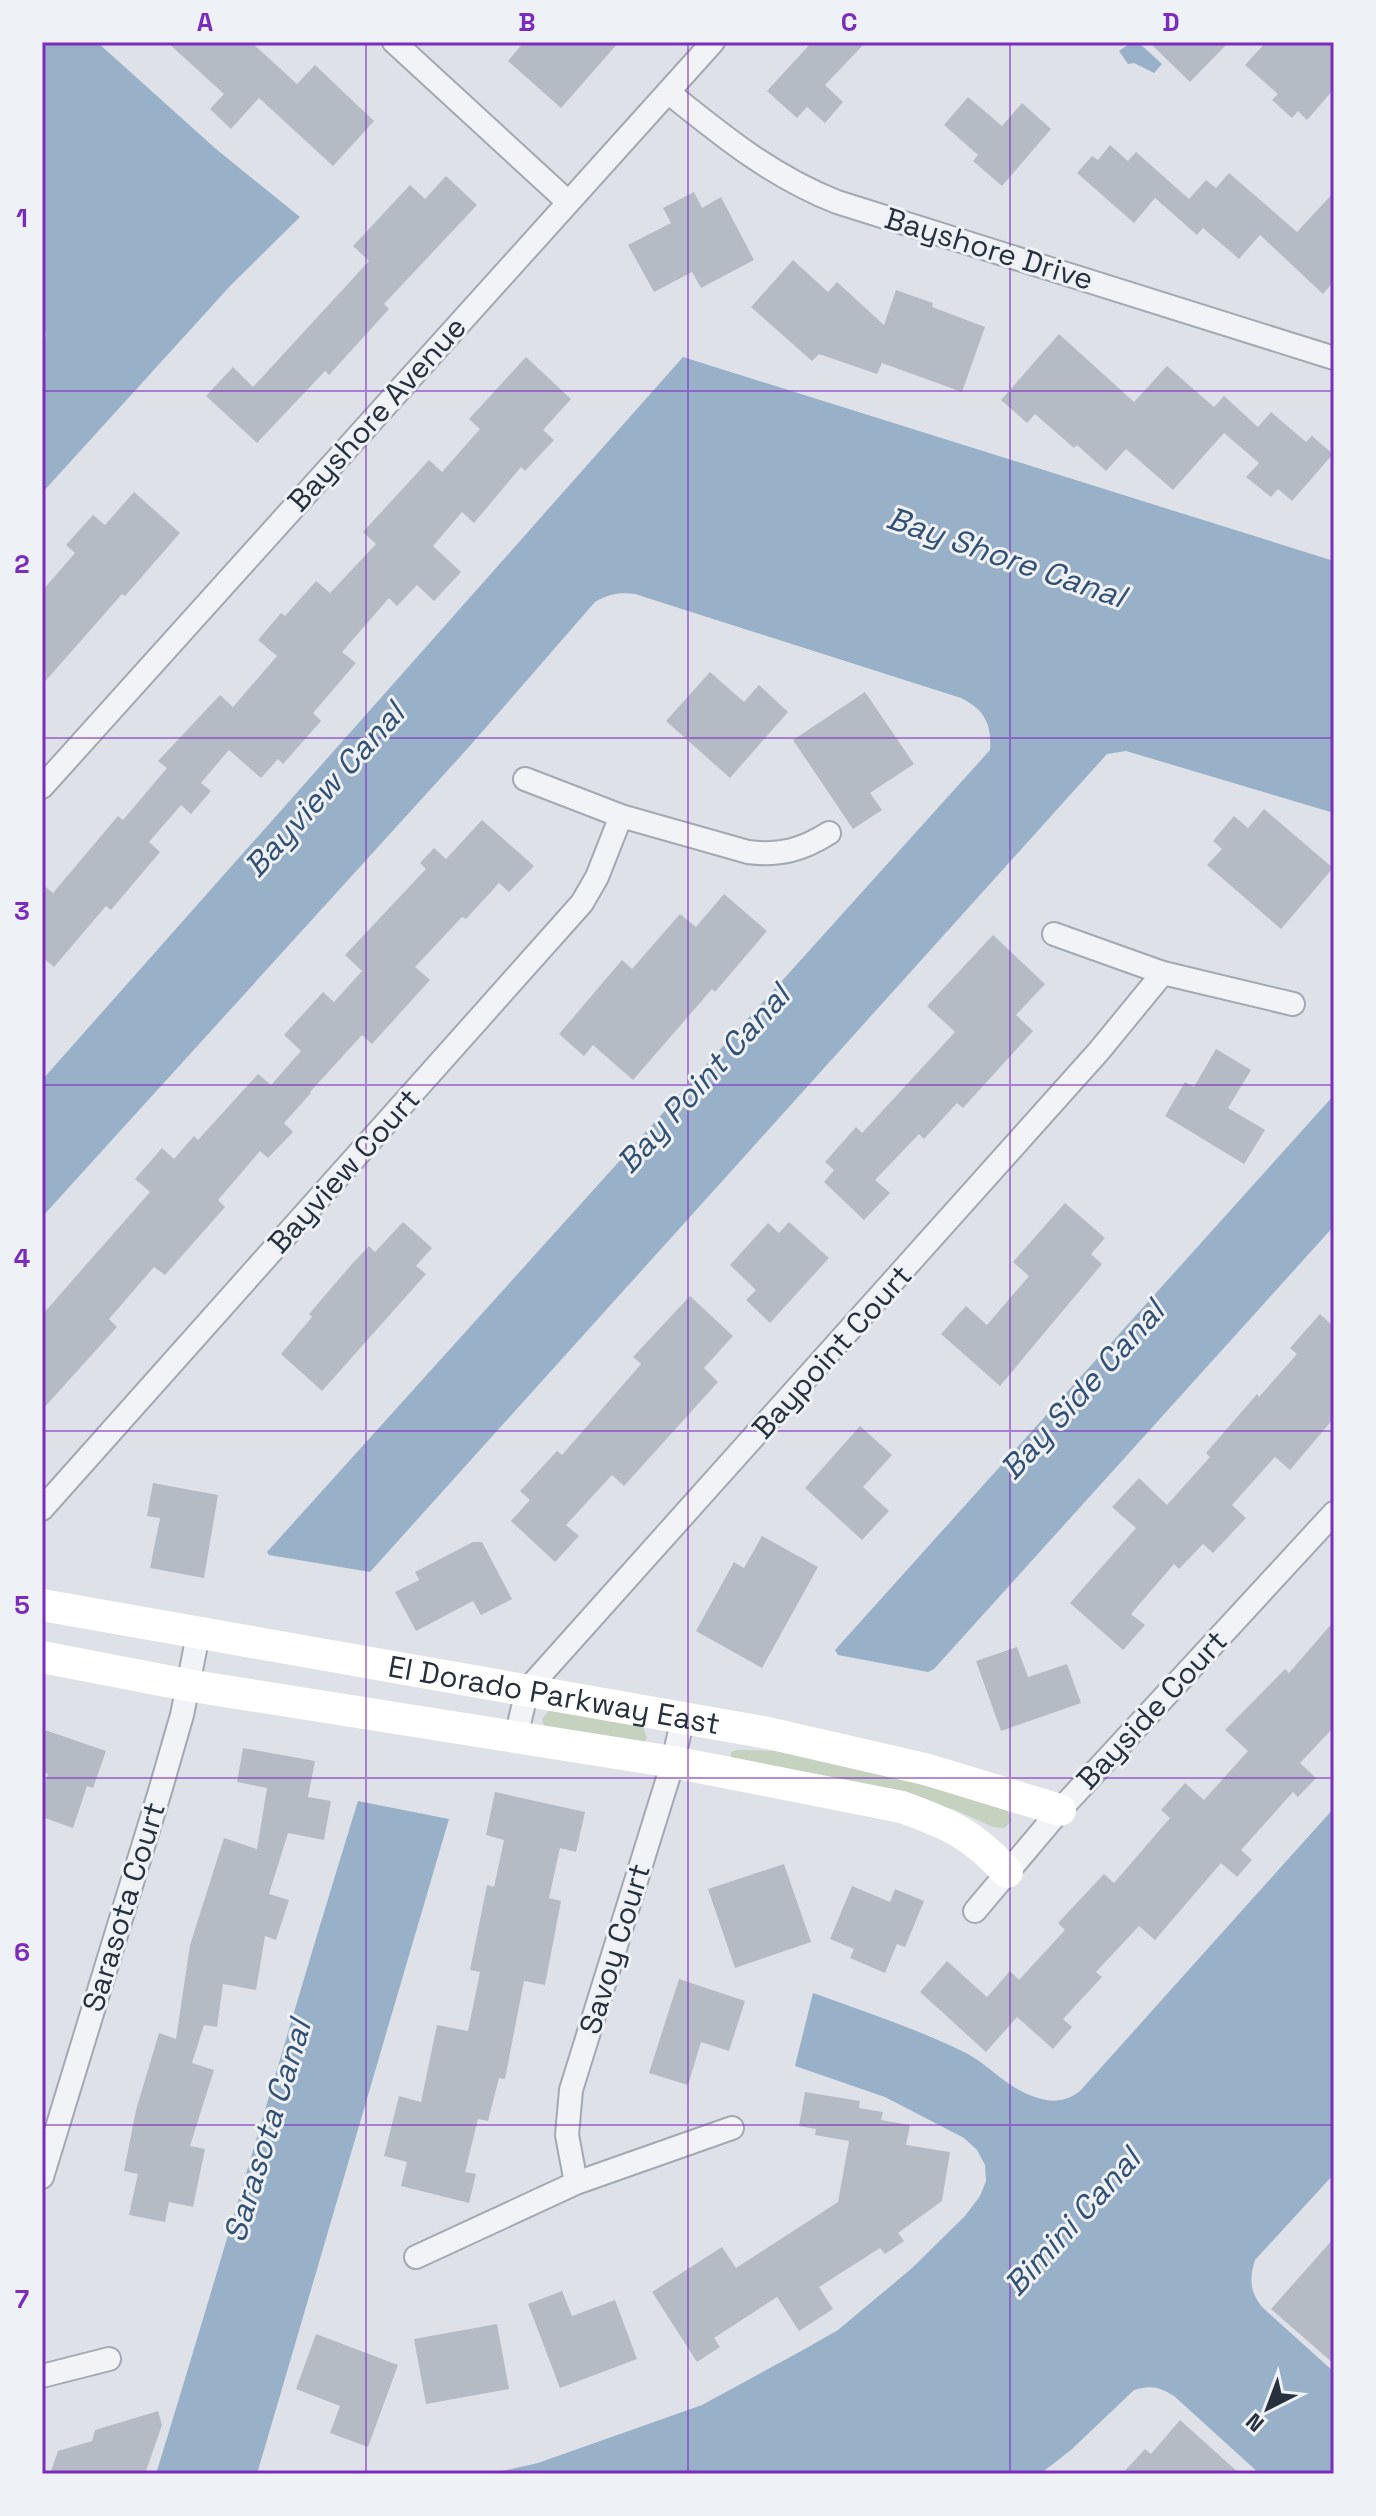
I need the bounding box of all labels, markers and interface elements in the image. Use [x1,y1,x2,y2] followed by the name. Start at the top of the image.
[197,5,214,39] text: A
[518,5,536,39] text: B
[841,5,857,39] text: C
[1162,5,1180,39] text: D
[880,198,1098,299] street label: Bayshore Drive
[16,201,28,235] text: 1
[279,308,475,519] street label: Bayshore Avenue
[882,497,1133,618] water label: Bay Shore Canal
[14,547,30,581] text: 2
[235,692,415,886] water label: Bayview Canal
[14,894,30,928] text: 3
[608,974,800,1182] water label: Bay Point Canal
[259,1080,428,1261] street label: Bayview Court
[14,1241,30,1275] text: 4
[743,1256,920,1447] street label: Baypoint Court
[991,1290,1175,1488] water label: Bay Side Canal
[14,1588,30,1622] text: 5
[1068,1622,1236,1798] street label: Bayside Court
[385,1646,723,1743] street label: El Dorado Parkway East
[73,1797,174,2016] street label: Sarasota Court
[570,1859,659,2039] street label: Savoy Court
[14,1935,30,1969] text: 6
[214,2012,321,2247] water label: Sarasota Canal
[995,2138,1151,2304] water label: Bimini Canal
[15,2282,29,2316] text: 7
[1228,2368,1308,2448] north arrow
[1240,2408,1269,2438] text: N

